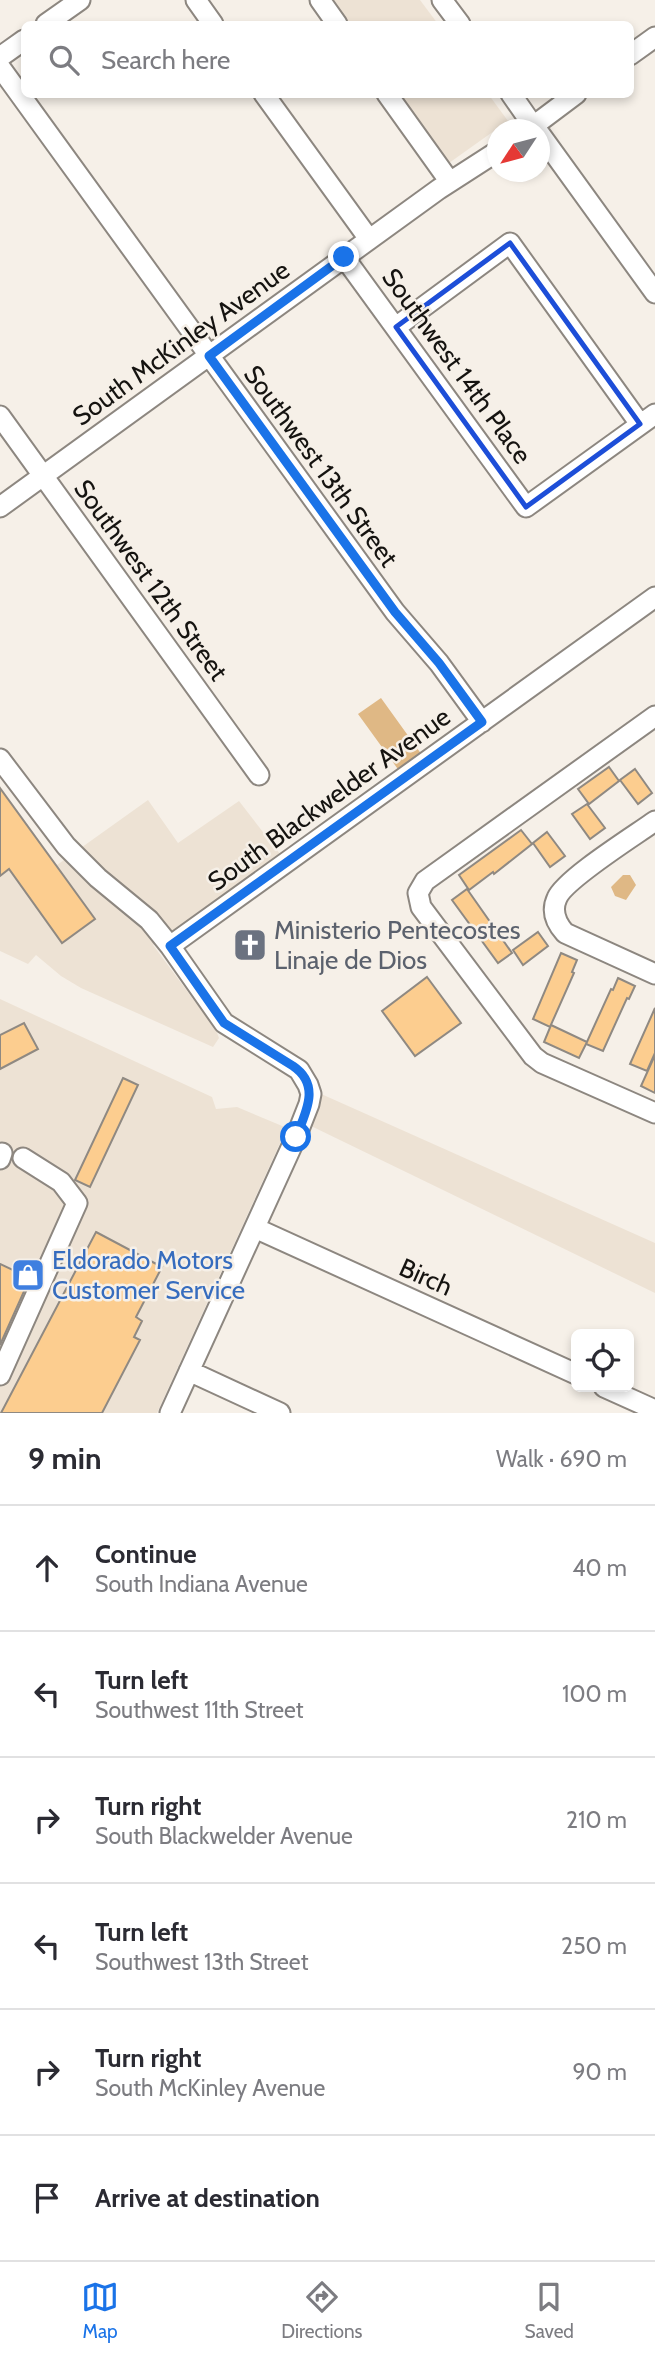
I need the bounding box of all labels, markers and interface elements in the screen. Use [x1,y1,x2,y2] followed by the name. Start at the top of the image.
[21,21,634,98] search box
[45,41,83,79] icon: search
[101,44,230,76] text: Search here
[487,119,550,182] north arrow
[328,241,359,272] route end
[66,254,296,432] street label: South McKinley Avenue
[375,262,539,470] street label: Southwest 14th Place
[237,359,405,573] street label: Southwest 13th Street
[67,473,235,687] street label: Southwest 12th Street
[202,700,456,898] street label: South Blackwelder Avenue
[274,914,521,976] place label: Ministerio Pentecostes Linaje de Dios
[231,926,269,964] church icon: Ministerio Pentecostes Linaje de Dios
[280,1121,311,1152] route start
[52,1244,245,1306] place label: Eldorado Motors Customer Service
[395,1251,457,1303] street label: Birch
[9,1256,47,1294] shop icon: Eldorado Motors Customer Service
[571,1329,634,1392] map controls
[571,1329,634,1392] button: locate
[28,1440,101,1477] text: 9 min
[496,1445,627,1473] text: Walk · 690 m
[95,1538,197,1570] text: Continue
[28,1549,66,1587] icon: ahead
[572,1554,627,1582] text: 40 m
[95,1570,308,1598] text: South Indiana Avenue
[95,1664,188,1696] text: Turn left
[28,1675,66,1713] icon: left
[562,1680,627,1708] text: 100 m
[95,1696,303,1724] text: Southwest 11th Street
[95,1790,201,1822] text: Turn right
[28,1801,66,1839] icon: right
[566,1806,627,1834] text: 210 m
[95,1822,353,1850] text: South Blackwelder Avenue
[95,1916,188,1948] text: Turn left
[28,1927,66,1965] icon: left
[561,1932,627,1960] text: 250 m
[95,1948,308,1976] text: Southwest 13th Street
[95,2042,201,2074] text: Turn right
[28,2053,66,2091] icon: right
[573,2058,627,2086] text: 90 m
[95,2074,325,2102] text: South McKinley Avenue
[28,2179,66,2217] icon: arrive
[95,2182,320,2214] text: Arrive at destination
[81,2278,119,2343] tab: Map
[281,2278,362,2343] tab: Directions
[525,2278,574,2343] tab: Saved

